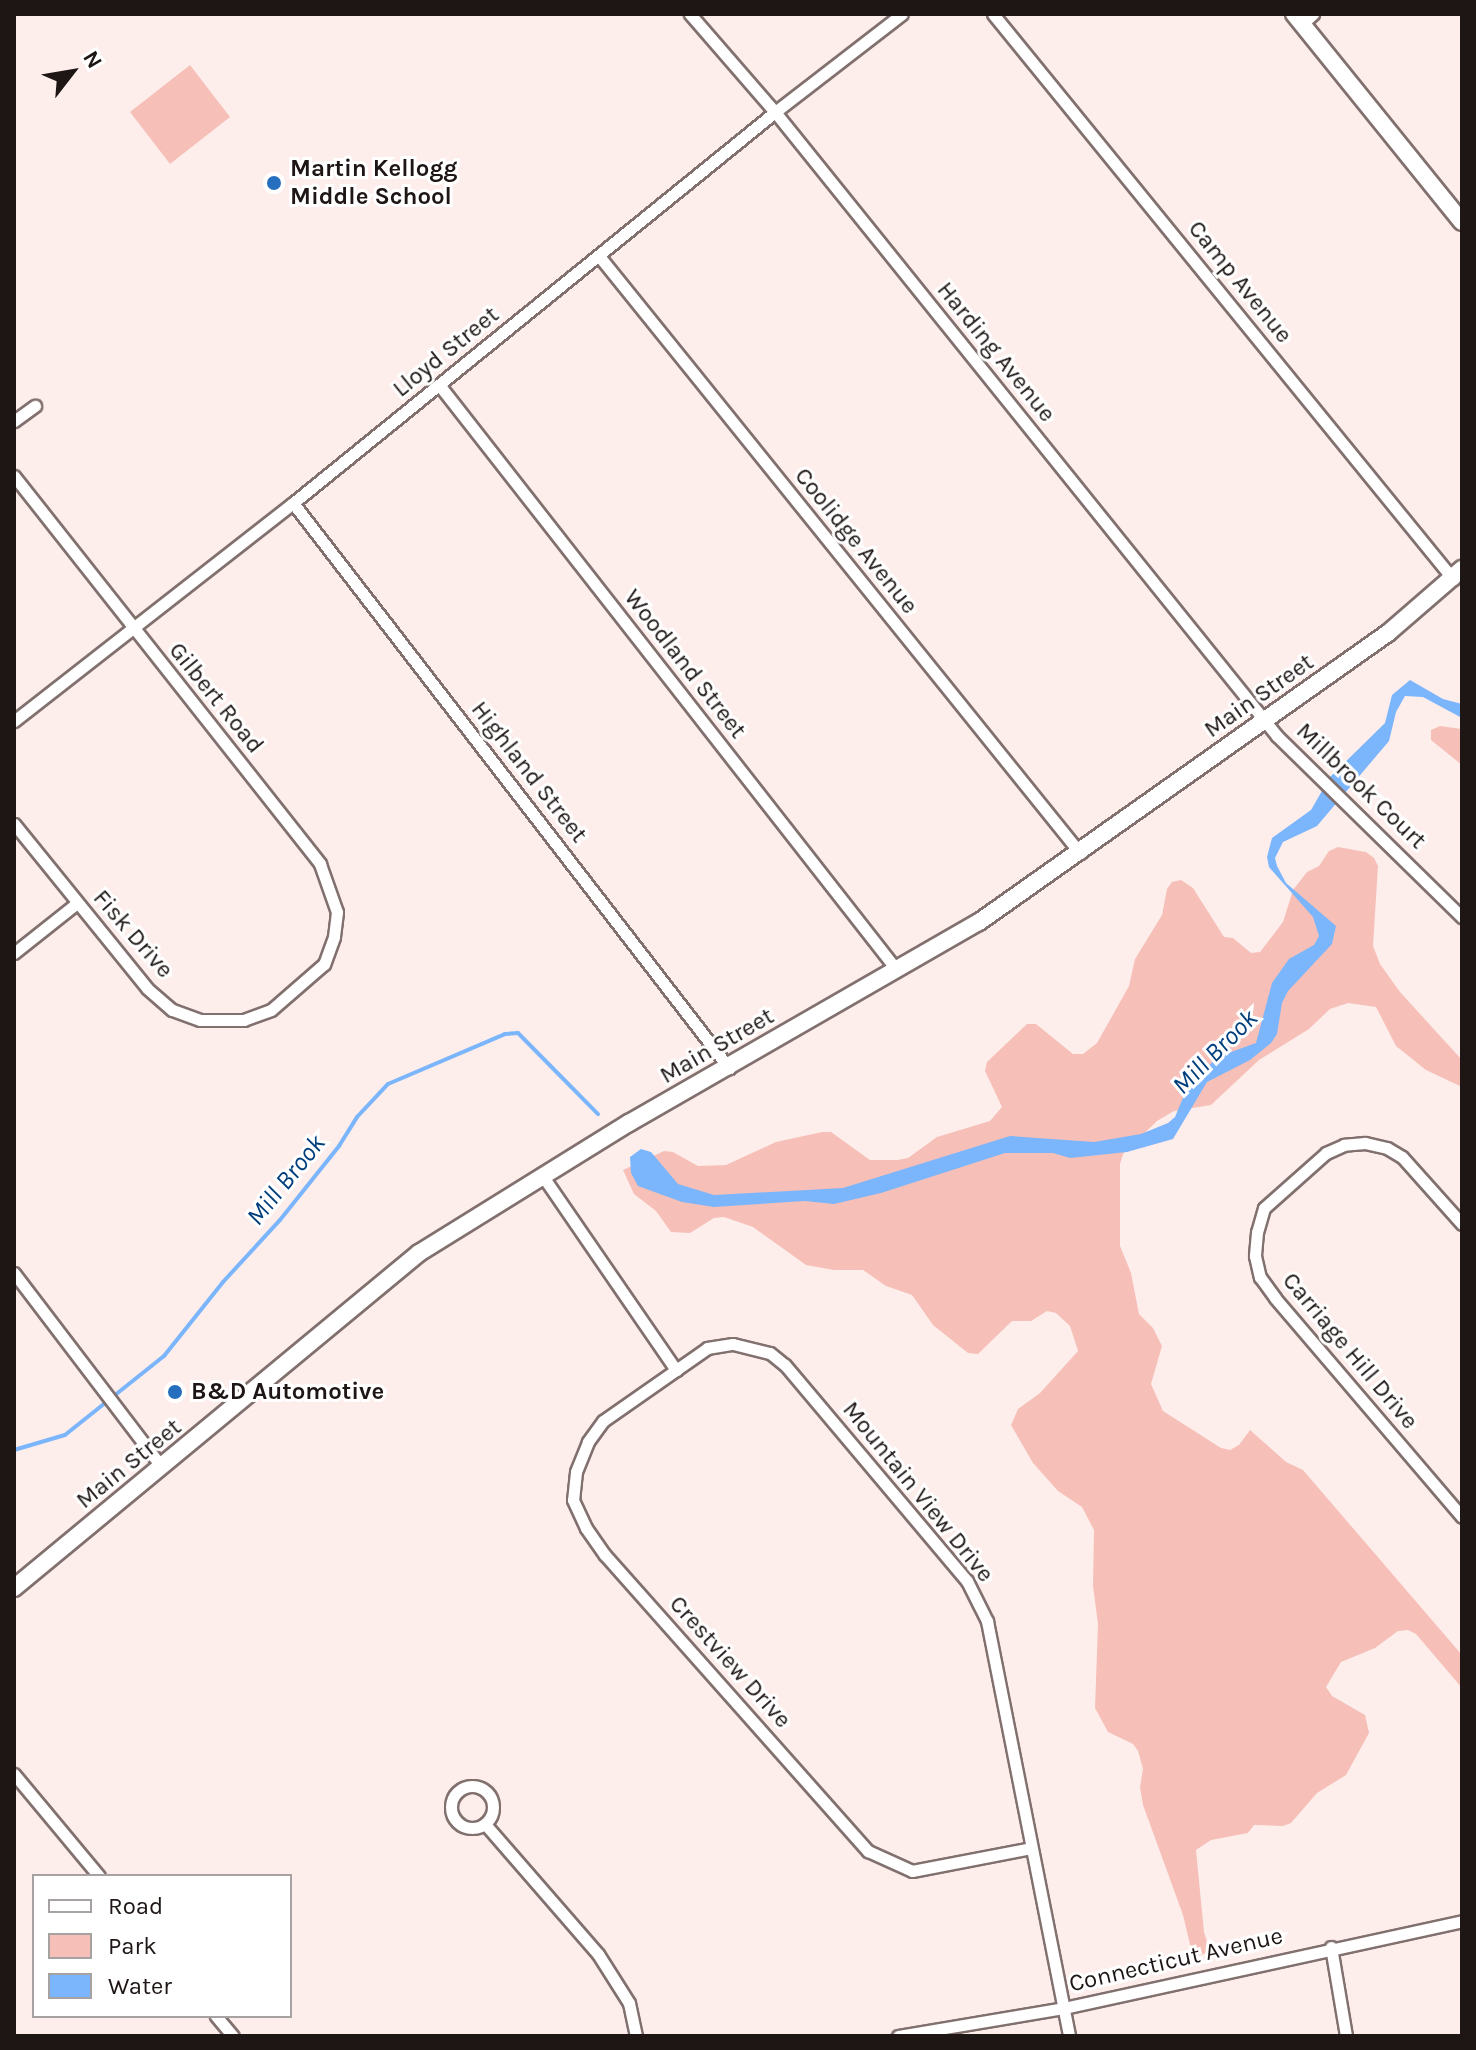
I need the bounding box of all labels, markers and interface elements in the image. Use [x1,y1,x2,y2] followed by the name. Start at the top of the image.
[32,32,112,112] north arrow
[77,46,108,73] text: N
[290,155,457,211] place label: Martin Kellogg Middle School
[265,174,283,192] marker: Martin Kellogg Middle School
[1182,215,1298,349] street label: Camp Avenue
[931,276,1061,428] street label: Harding Avenue
[387,301,505,403] street label: Lloyd Street
[788,462,924,620] street label: Coolidge Avenue
[618,584,752,744] street label: Woodland Street
[162,637,270,759] street label: Gilbert Road
[1199,648,1319,744] street label: Main Street
[465,696,593,848] street label: Highland Street
[1290,717,1432,855] street label: Millbrook Court
[87,884,179,984] street label: Fisk Drive
[655,1002,779,1090] street label: Main Street
[1166,1003,1264,1101] water label: Mill Brook
[240,1128,332,1232] water label: Mill Brook
[1276,1267,1424,1435] street label: Carriage Hill Drive
[191,1378,384,1406] place label: B&D Automotive
[166,1383,184,1401] marker: B&D Automotive
[836,1396,1000,1588] street label: Mountain View Drive
[71,1413,187,1515] street label: Main Street
[663,1590,797,1734] street label: Crestview Drive
[32,1874,292,2018] legend
[108,1892,163,1920] text: Road
[1066,1921,1286,1999] street label: Connecticut Avenue
[108,1932,157,1960] text: Park
[108,1972,172,2000] text: Water

